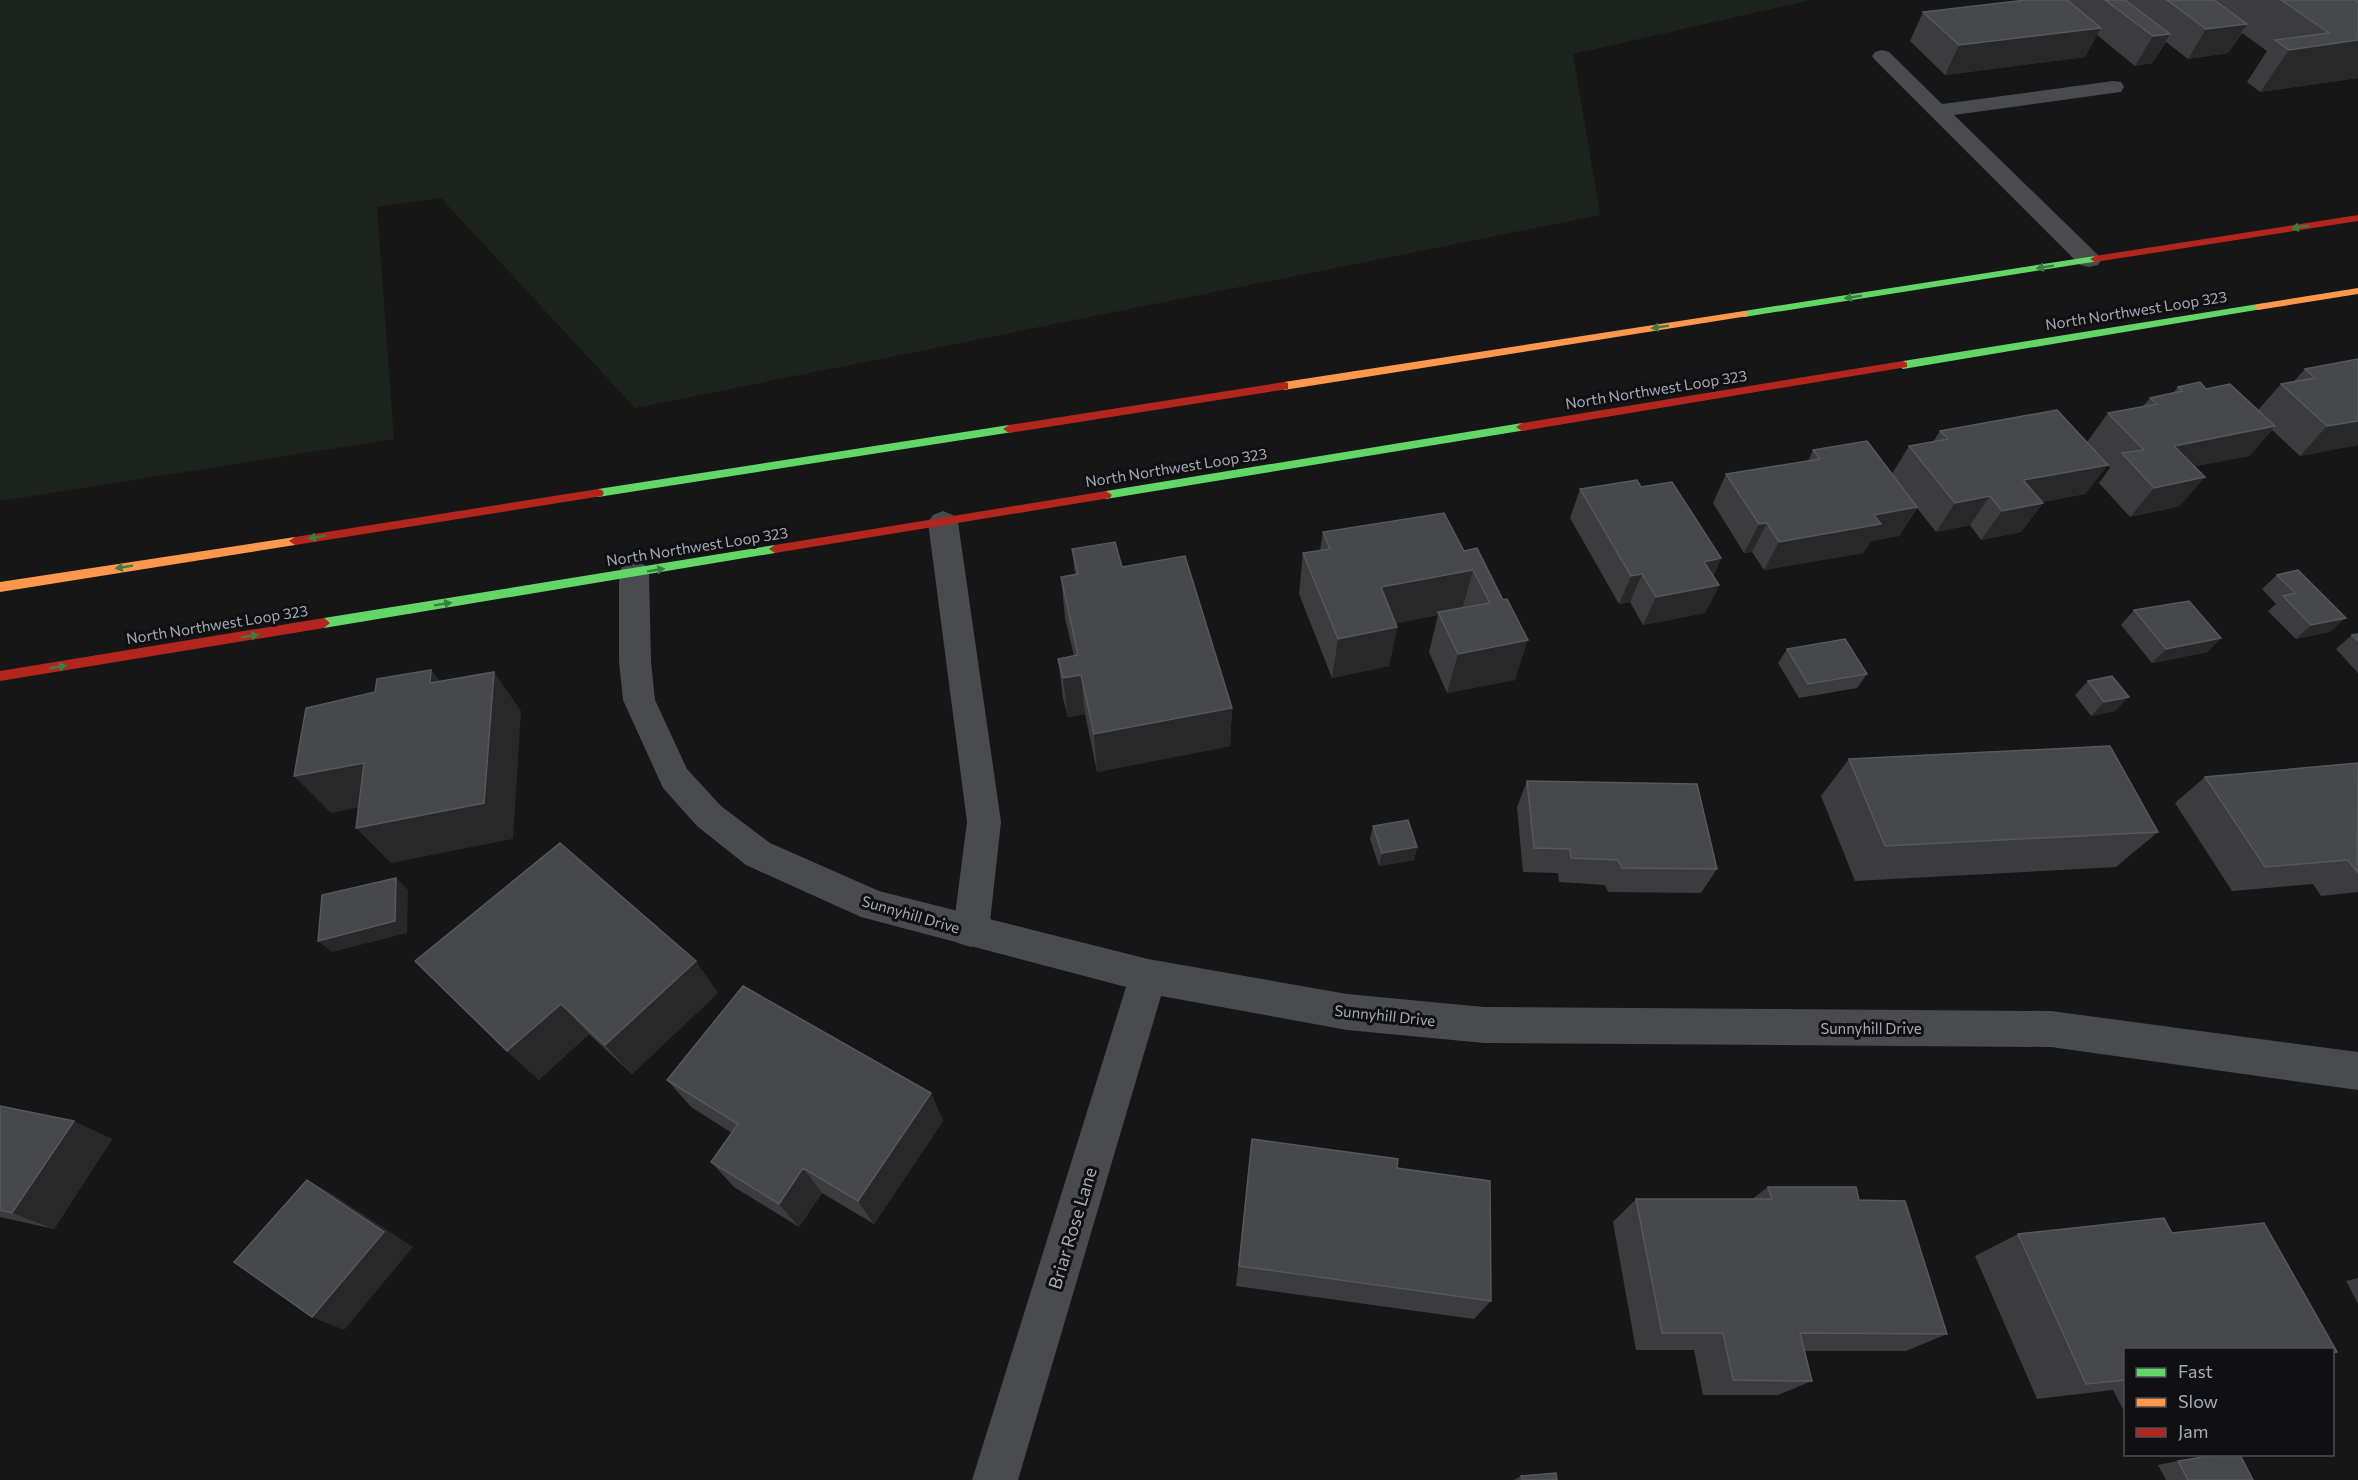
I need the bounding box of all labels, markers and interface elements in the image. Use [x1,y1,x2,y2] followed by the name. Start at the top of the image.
[2291,223,2310,232] one-way arrow
[2036,262,2055,271] one-way arrow
[2044,287,2228,333] street label: North Northwest Loop 323
[1843,292,1862,301] one-way arrow
[1650,322,1669,331] one-way arrow
[1564,366,1748,412] street label: North Northwest Loop 323
[1084,444,1268,490] street label: North Northwest Loop 323
[605,523,789,569] street label: North Northwest Loop 323
[307,532,326,541] one-way arrow
[115,563,134,572] one-way arrow
[647,565,666,574] one-way arrow
[433,600,452,609] one-way arrow
[125,601,309,647] street label: North Northwest Loop 323
[241,631,260,640] one-way arrow
[48,662,67,671] one-way arrow
[860,891,962,937] street label: Sunnyhill Drive
[1334,1001,1436,1029] street label: Sunnyhill Drive
[1820,1019,1922,1037] street label: Sunnyhill Drive
[1043,1164,1101,1292] street label: Briar Rose Lane
[2124,1348,2334,1456] legend
[2178,1360,2213,1382] text: Fast
[2178,1390,2218,1412] text: Slow
[2178,1420,2208,1442] text: Jam

